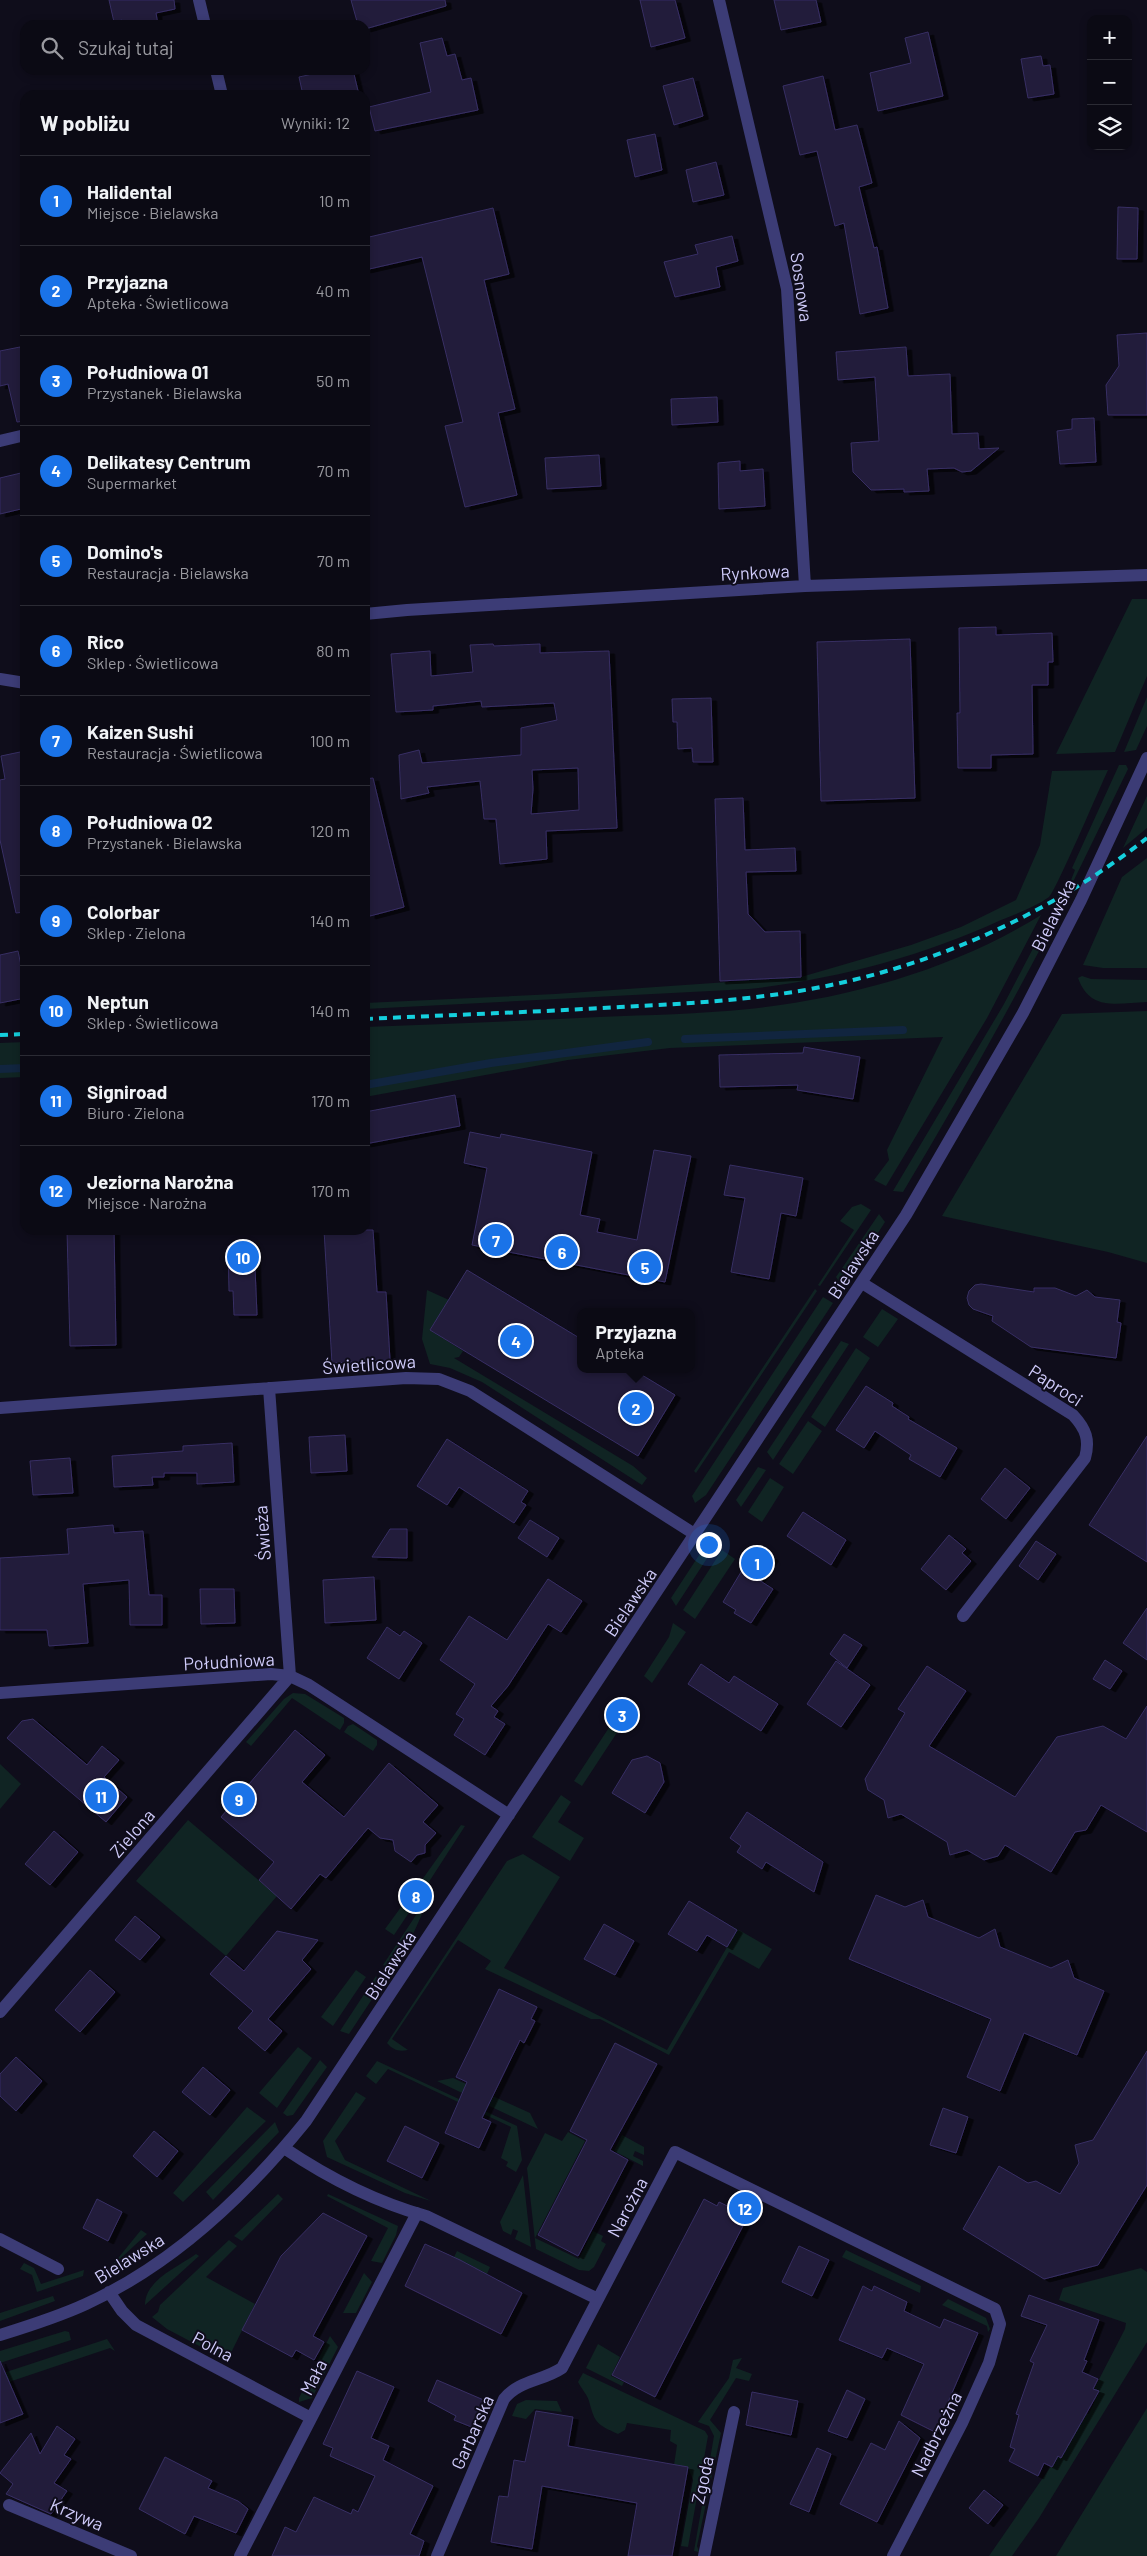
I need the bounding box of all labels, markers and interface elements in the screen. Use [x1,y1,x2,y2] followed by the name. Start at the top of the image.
[1087,15,1132,150] map controls
[1087,15,1132,60] button: +
[20,20,370,75] search box
[38,34,66,62] icon: search
[78,36,174,59] text: Szukaj tutaj
[1087,60,1132,105] button: −
[1087,105,1132,150] button: layers
[40,110,130,135] text: W pobliżu
[281,113,350,132] text: Wyniki: 12
[87,180,172,203] text: Halidental
[53,191,59,210] text: 1
[319,191,350,210] text: 10 m
[87,203,218,222] text: Miejsce · Bielawska
[786,251,818,323] street label: Sosnowa
[87,270,168,293] text: Przyjazna
[52,281,60,300] text: 2
[316,281,350,300] text: 40 m
[87,293,229,312] text: Apteka · Świetlicowa
[87,360,209,383] text: Południowa 01
[52,371,60,390] text: 3
[316,371,350,390] text: 50 m
[87,383,242,402] text: Przystanek · Bielawska
[87,450,251,473] text: Delikatesy Centrum
[51,461,61,480] text: 4
[317,461,350,480] text: 70 m
[87,473,177,492] text: Supermarket
[87,540,163,563] text: Domino's
[52,551,60,570] text: 5
[317,551,350,570] text: 70 m
[720,559,790,585] street label: Rynkowa
[87,563,249,582] text: Restauracja · Bielawska
[87,630,124,653] text: Rico
[52,641,60,660] text: 6
[316,641,350,660] text: 80 m
[87,653,218,672] text: Sklep · Świetlicowa
[87,720,194,743] text: Kaizen Sushi
[52,731,60,750] text: 7
[310,731,350,750] text: 100 m
[87,743,263,762] text: Restauracja · Świetlicowa
[87,810,213,833] text: Południowa 02
[52,821,60,840] text: 8
[310,821,350,840] text: 120 m
[87,833,242,852] text: Przystanek · Bielawska
[1026,875,1080,955] street label: Bielawska
[87,900,160,923] text: Colorbar
[52,911,60,930] text: 9
[310,911,350,930] text: 140 m
[87,923,186,942] text: Sklep · Zielona
[87,990,149,1013] text: Neptun
[49,1001,63,1020] text: 10
[310,1001,350,1020] text: 140 m
[87,1013,218,1032] text: Sklep · Świetlicowa
[87,1080,167,1103] text: Signiroad
[50,1091,62,1110] text: 11
[311,1091,350,1110] text: 170 m
[87,1103,185,1122] text: Biuro · Zielona
[87,1170,234,1193] text: Jeziorna Narożna
[49,1181,63,1200] text: 12
[311,1181,350,1200] text: 170 m
[87,1193,207,1212] text: Miejsce · Narożna
[480,1221,512,1259] pin: 7
[823,1225,883,1303] street label: Bielawska
[546,1233,578,1271] pin: 6
[227,1238,259,1276] pin: 10
[629,1248,661,1286] pin: 5
[577,1308,695,1373] popup
[595,1320,677,1343] text: Przyjazna
[500,1322,532,1360] pin: 4
[595,1343,644,1362] text: Apteka
[322,1350,416,1378] street label: Świetlicowa
[1025,1359,1087,1411] street label: Paproci
[620,1389,652,1427] pin: 2
[249,1505,275,1561] street label: Świeża
[696,1532,722,1558] your location
[741,1544,773,1582] pin: 1
[599,1564,661,1640] street label: Bielawska
[183,1648,275,1674] street label: Południowa
[606,1696,638,1734] pin: 3
[85,1777,117,1815] pin: 11
[223,1780,255,1818] pin: 9
[105,1804,159,1862] street label: Zielona
[400,1877,432,1915] pin: 8
[360,1926,420,2004] street label: Bielawska
[602,2173,652,2241] street label: Narożna
[729,2189,761,2227] pin: 12
[90,2228,168,2288] street label: Bielawska
[189,2326,237,2366] street label: Polna
[295,2355,331,2399] street label: Mała
[906,2388,966,2480] street label: Nadbrzeżna
[446,2391,498,2473] street label: Garbarska
[686,2454,718,2506] street label: Zgoda
[47,2493,107,2535] street label: Krzywa

